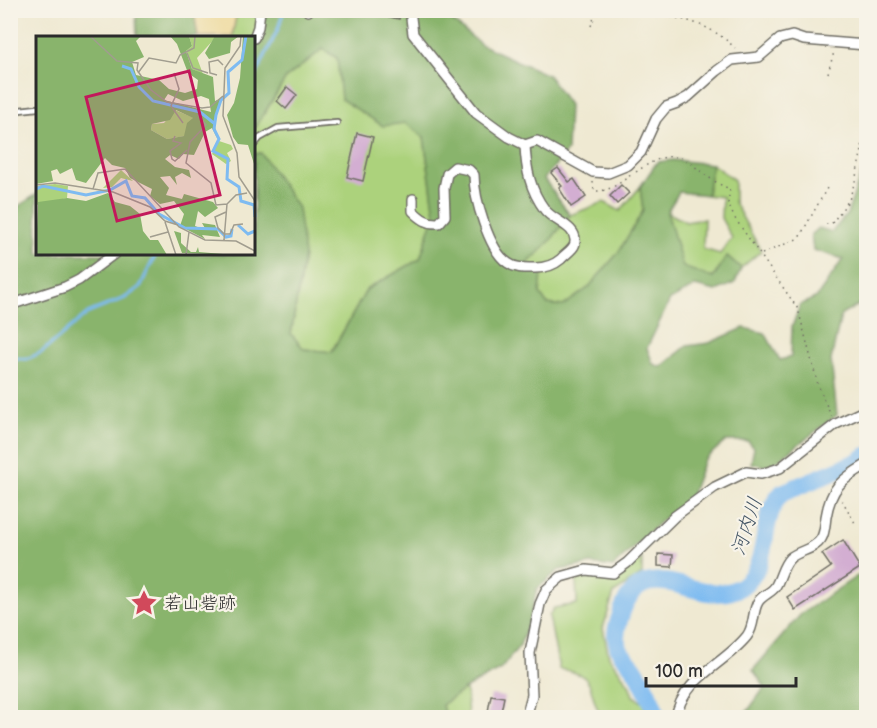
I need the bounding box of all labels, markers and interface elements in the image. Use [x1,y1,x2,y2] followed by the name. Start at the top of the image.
[36,36,255,255] inset map
[726,494,768,559] water label: 河内川
[129,588,159,618] place icon: 若山砦跡
[164,593,236,614] place label: 若山砦跡
[646,650,796,688] scale bar
[655,661,703,682] text: 100 m

